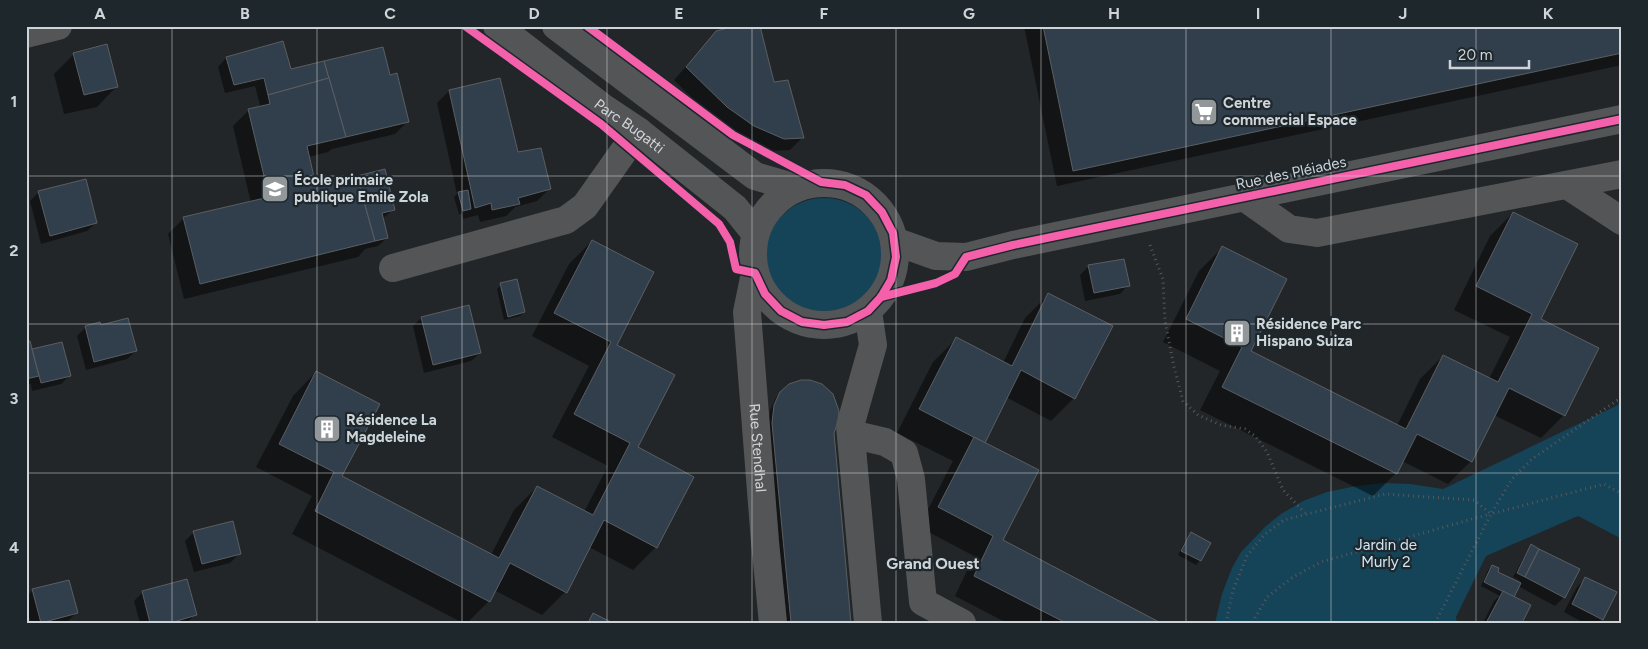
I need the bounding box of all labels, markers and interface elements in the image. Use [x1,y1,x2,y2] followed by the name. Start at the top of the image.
[94,4,106,23] text: A
[240,4,250,23] text: B
[384,4,396,23] text: C
[528,4,540,23] text: D
[674,4,684,23] text: E
[820,4,829,23] text: F
[963,4,975,23] text: G
[1108,4,1120,23] text: H
[1256,4,1260,23] text: I
[1399,4,1407,23] text: J
[1543,4,1554,23] text: K
[1450,38,1529,70] scale bar
[1458,46,1492,64] text: 20 m
[11,92,17,111] text: 1
[1223,94,1357,129] place label: Centre commercial Espace
[591,95,668,157] street label: Parc Bugatti
[1189,97,1219,127] supermarket icon: Centre commercial Espace
[1234,152,1348,194] street label: Rue des Pléiades
[294,171,429,206] place label: École primaire publique Emile Zola
[260,174,290,204] school or university icon: École primaire publique Emile Zola
[9,241,19,260] text: 2
[1256,315,1362,350] place label: Résidence Parc Hispano Suiza
[1222,318,1252,348] building icon: Résidence Parc Hispano Suiza
[10,389,19,408] text: 3
[745,403,770,493] street label: Rue Stendhal
[346,411,437,446] place label: Résidence La Magdeleine
[312,414,342,444] building icon: Résidence La Magdeleine
[1355,536,1417,571] park label: Jardin de Murly 2
[9,538,19,557] text: 4
[886,554,980,573] district label: Grand Ouest

